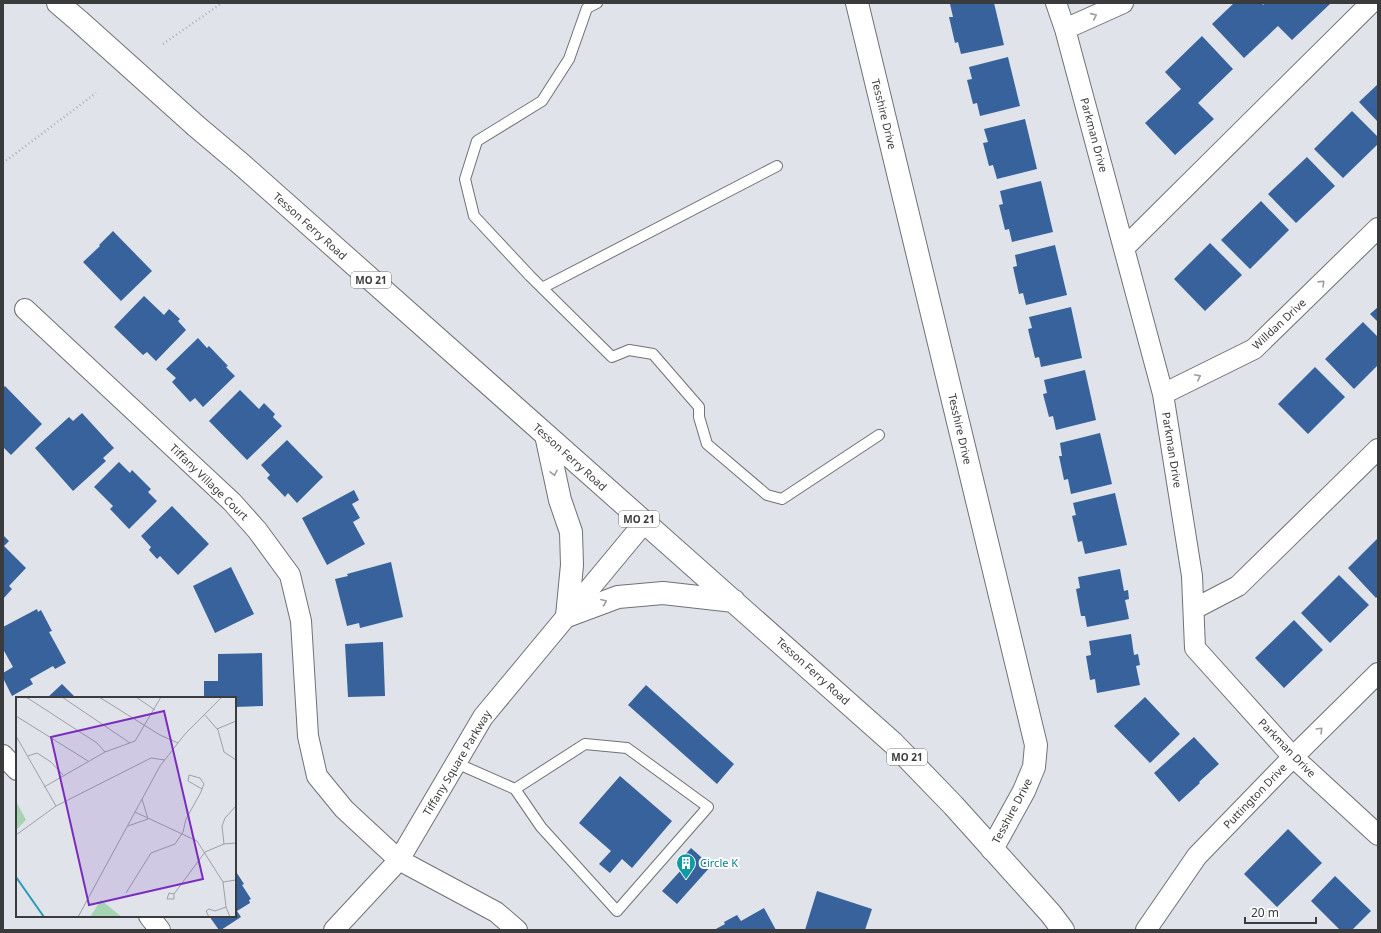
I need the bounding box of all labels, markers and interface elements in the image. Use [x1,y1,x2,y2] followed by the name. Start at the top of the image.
[1090,13,1098,21] one-way arrow
[868,77,901,151] street label: Tesshire Drive
[1077,96,1112,174] street label: Parkman Drive
[270,189,350,263] street label: Tesson Ferry Road
[351,272,391,288] road number: MO 21
[1317,280,1325,288] one-way arrow
[1248,295,1309,352] street label: Willdan Drive
[1193,374,1201,382] one-way arrow
[945,392,976,466] street label: Tesshire Drive
[1159,411,1186,489] street label: Parkman Drive
[530,420,610,494] street label: Tesson Ferry Road
[167,440,252,523] street label: Tiffany Village Court
[550,470,558,477] one-way arrow
[619,511,659,527] road number: MO 21
[600,599,607,607] one-way arrow
[773,634,853,708] street label: Tesson Ferry Road
[16,697,236,917] inset map
[419,707,494,818] street label: Tiffany Square Parkway
[1255,715,1319,780] street label: Parkman Drive
[1315,727,1323,734] one-way arrow
[887,749,927,765] road number: MO 21
[1220,760,1290,832] street label: Puttington Drive
[988,775,1035,846] street label: Tesshire Drive
[675,852,697,880] building icon: Circle K
[700,855,738,870] place label: Circle K
[1245,899,1316,925] scale bar
[1251,904,1279,921] text: 20 m

